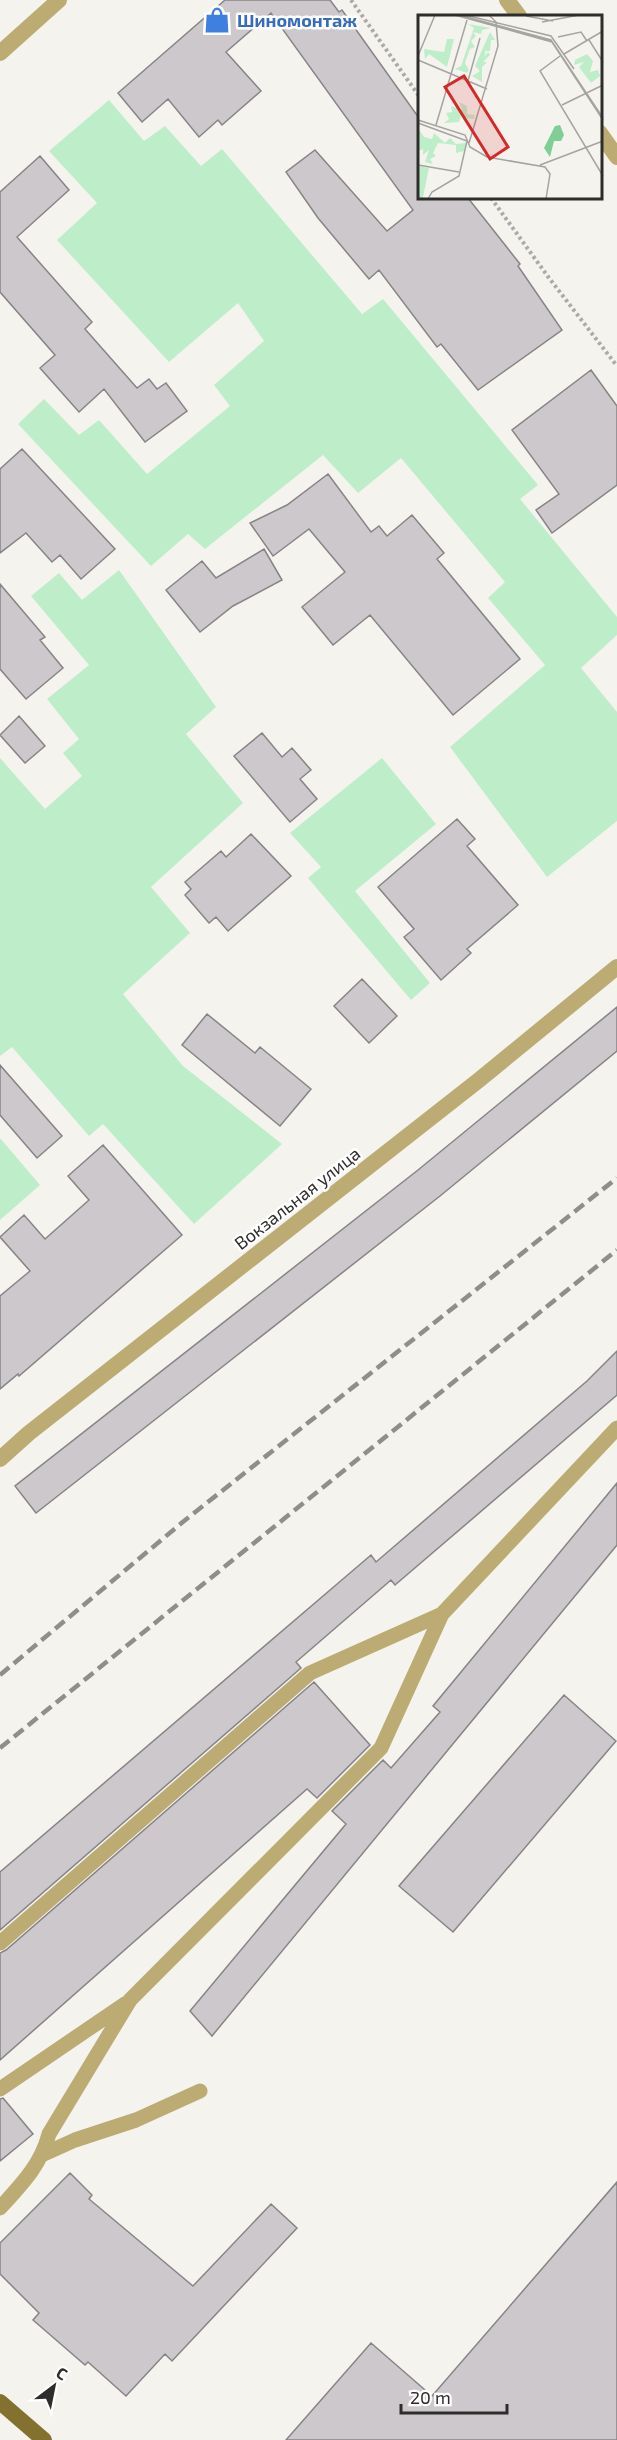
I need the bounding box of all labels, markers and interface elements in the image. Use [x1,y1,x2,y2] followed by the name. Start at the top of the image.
[202,5,232,35] shop icon: Шиномонтаж
[237,9,357,31] place label: Шиномонтаж
[418,15,602,200] inset map
[230,1142,364,1254] street label: Вокзальная улица
[24,2356,84,2416] north arrow
[53,2362,71,2383] text: С
[401,2377,508,2415] scale bar
[410,2386,451,2408] text: 20 m

